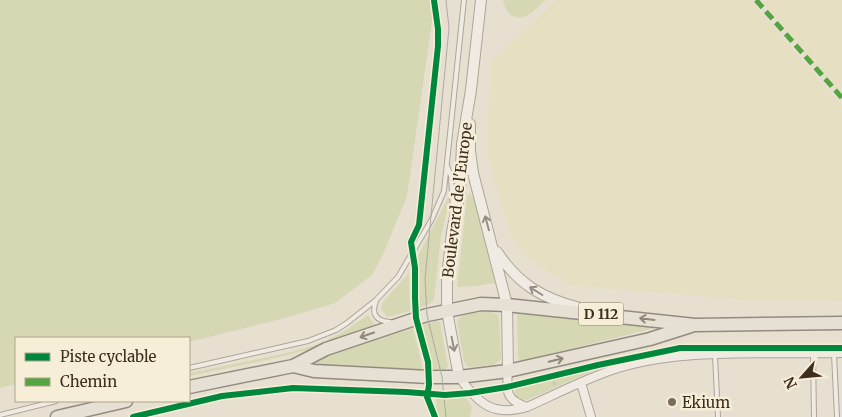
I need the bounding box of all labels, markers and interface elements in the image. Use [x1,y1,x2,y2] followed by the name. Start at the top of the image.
[438,121,476,279] street label: Boulevard de l'Europe
[482,216,491,232] one-way arrow
[529,285,543,295] one-way arrow
[578,302,624,326] road number: D 112
[639,314,655,324] one-way arrow
[359,331,375,340] one-way arrow
[449,336,459,352] one-way arrow
[15,337,190,402] legend
[60,347,157,366] text: Piste cyclable
[777,352,827,402] north arrow
[547,355,563,364] one-way arrow
[60,372,117,391] text: Chemin
[780,374,801,392] text: N
[682,393,730,412] place label: Ekium
[666,396,678,408] marker: Ekium

